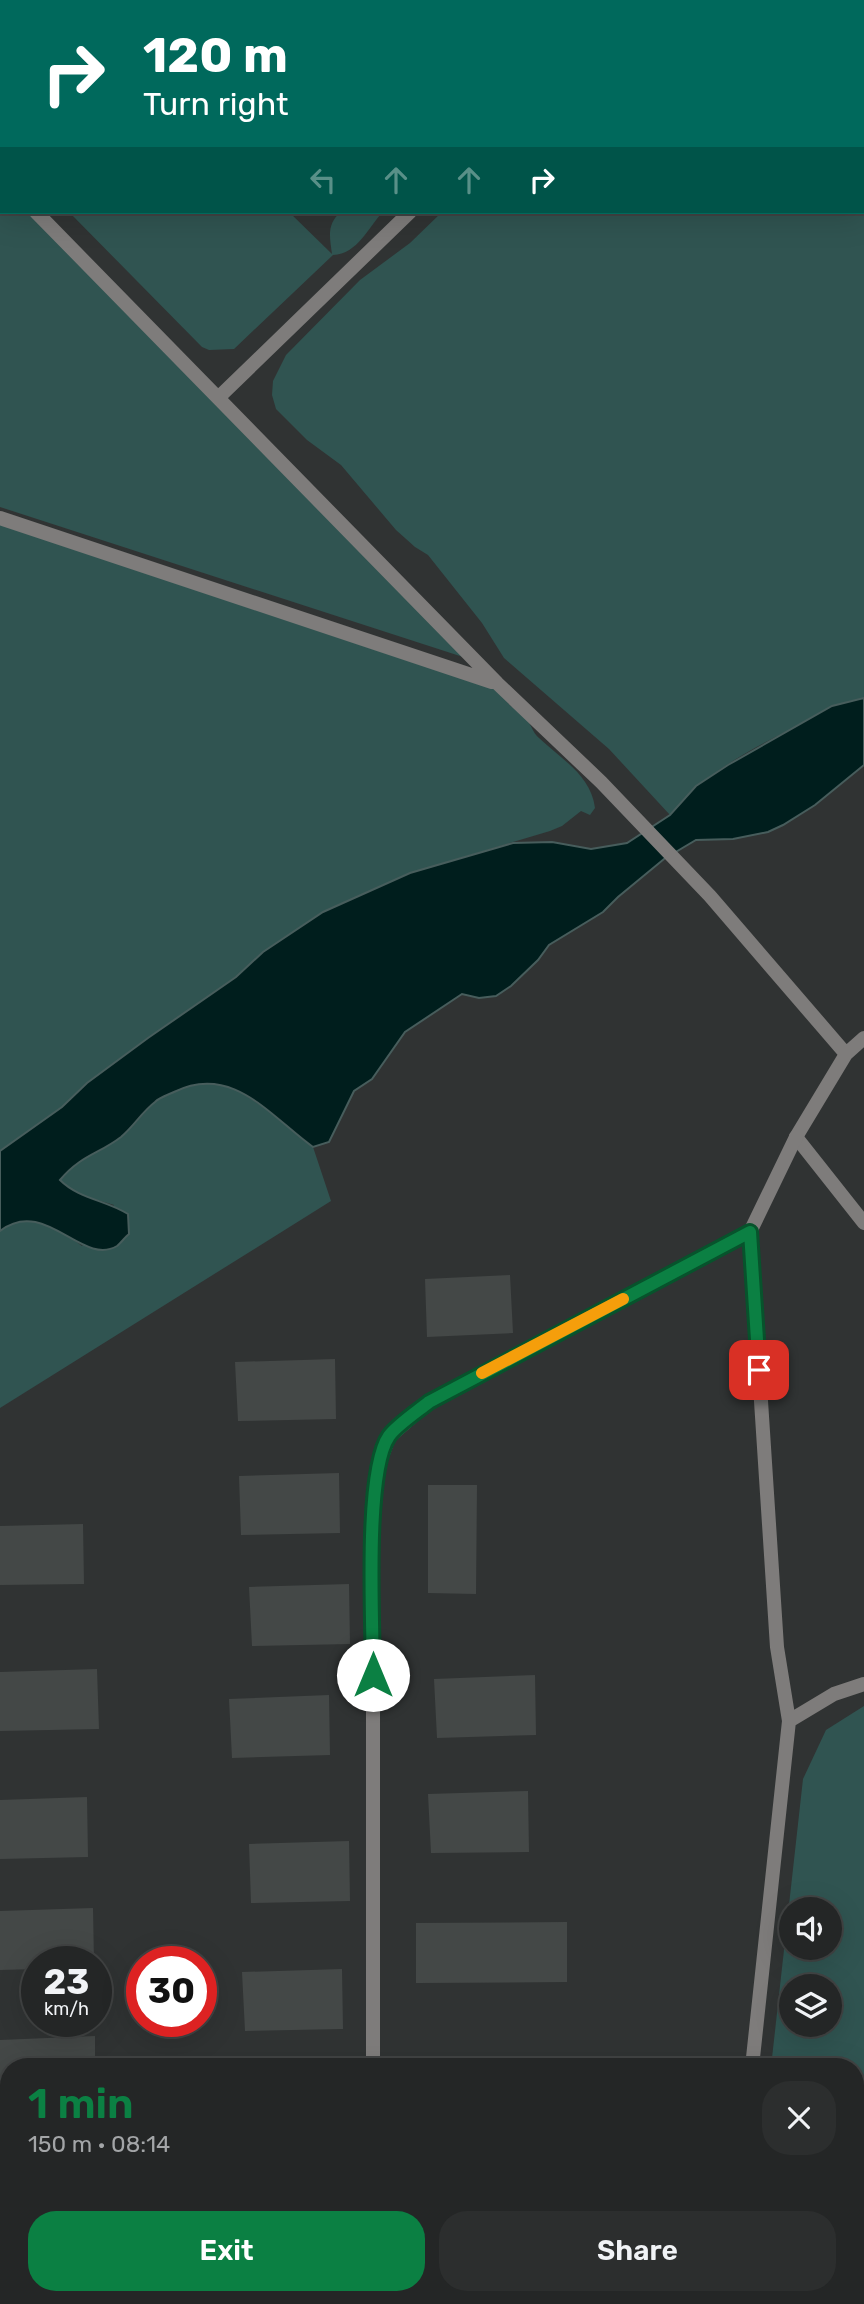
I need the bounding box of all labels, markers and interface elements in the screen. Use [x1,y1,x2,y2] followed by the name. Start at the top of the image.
[143,26,288,84] text: 120 m
[28,28,119,119] icon: right
[143,85,288,123] text: Turn right
[304,161,342,199] icon: left
[377,161,415,199] icon: ahead
[450,161,488,199] icon: ahead
[523,161,561,199] icon: right
[729,1340,789,1400] pin
[740,1351,778,1389] icon: arrive
[336,1638,410,1712] position arrow
[779,1897,842,2037] map controls
[779,1897,842,1960] button: sound
[126,1946,217,2037] speed limit sign: 30
[44,1961,89,2003] text: 23
[779,1974,842,2037] button: layers
[44,1998,89,2020] text: km/h
[28,2079,134,2129] text: 1 min
[762,2081,836,2155] button: close
[28,2130,170,2158] text: 150 m · 08:14
[28,2211,425,2291] button: Exit
[439,2211,836,2291] button: Share

